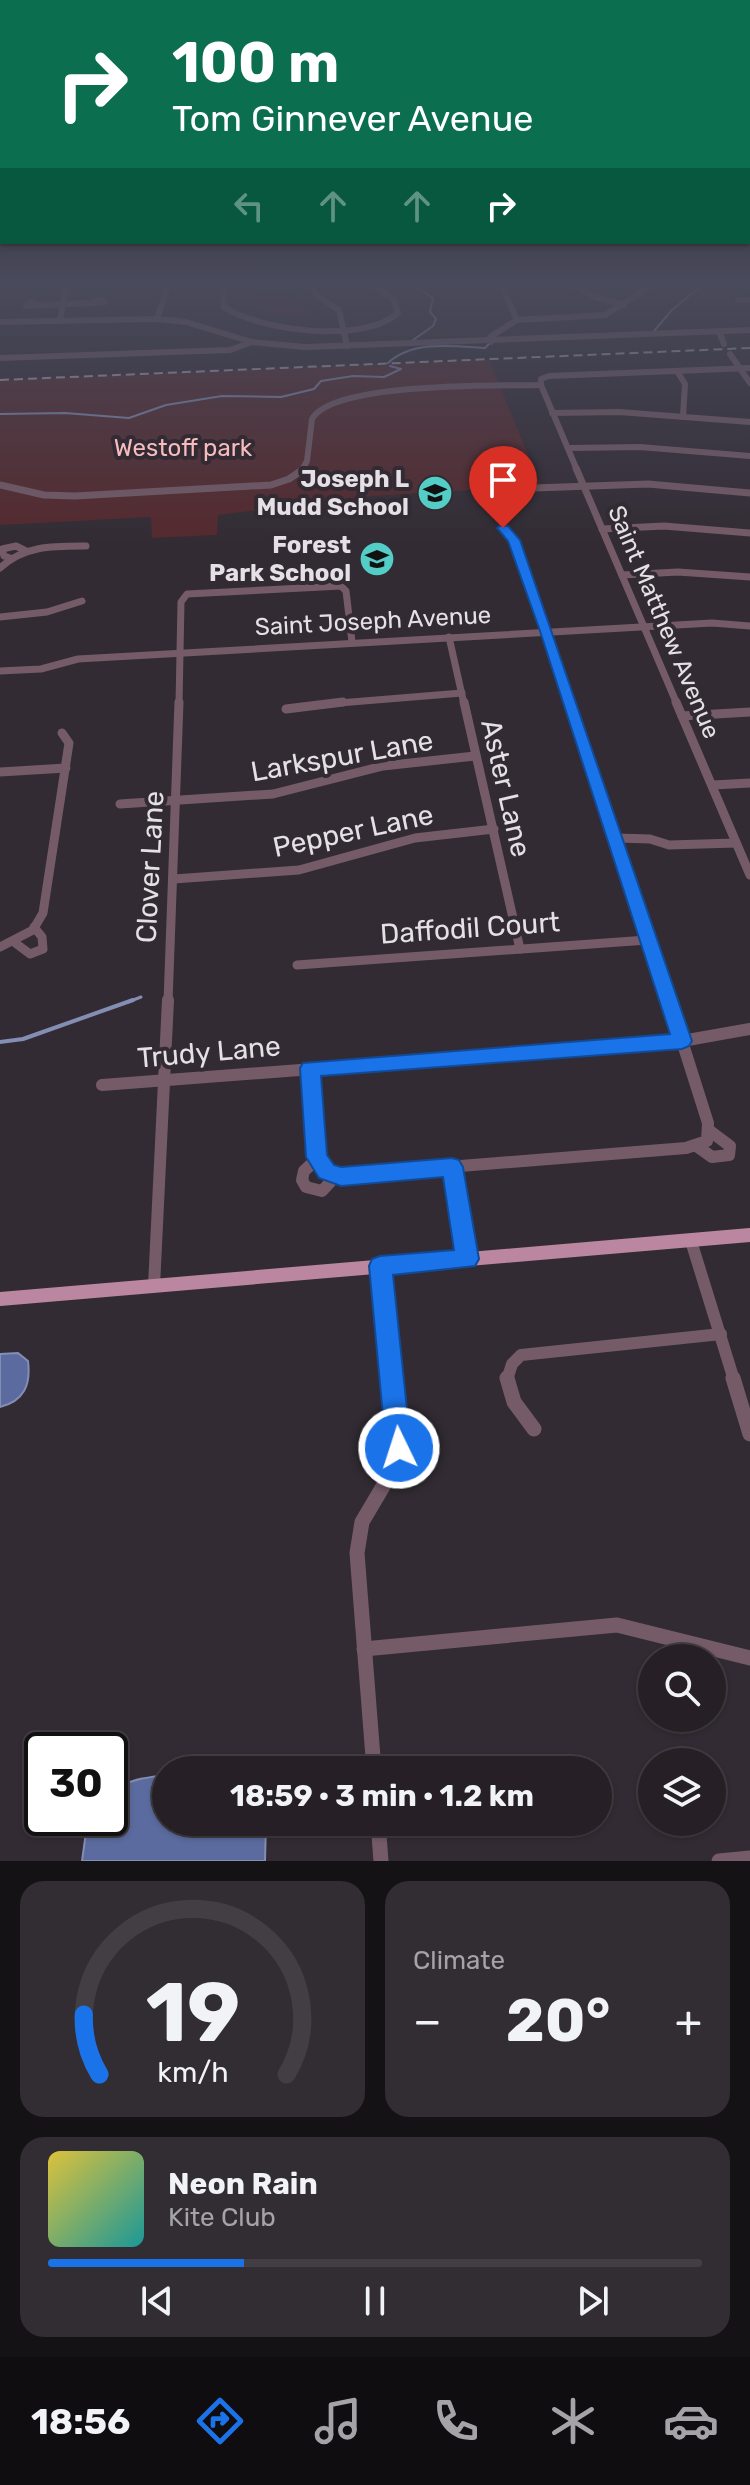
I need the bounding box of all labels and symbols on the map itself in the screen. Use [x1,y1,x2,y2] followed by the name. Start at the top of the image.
[114,434,253,462] park label: Westoff park
[469,446,537,528] pin
[256,465,409,521] place label: Joseph L Mudd School
[416,474,454,512] school or university icon: Joseph L Mudd School
[602,501,726,743] street label: Saint Matthew Avenue
[209,531,351,587] place label: Forest Park School
[358,540,396,578] school or university icon: Forest Park School
[254,601,492,641] street label: Saint Joseph Avenue
[474,716,538,860] street label: Aster Lane
[248,724,436,788] street label: Larkspur Lane
[130,790,170,944] street label: Clover Lane
[270,798,436,864] street label: Pepper Lane
[379,905,561,951] street label: Daffodil Court
[136,1029,282,1075] street label: Trudy Lane
[357,1406,441,1490] position arrow
[24,1732,128,1836] speed limit sign: 30

